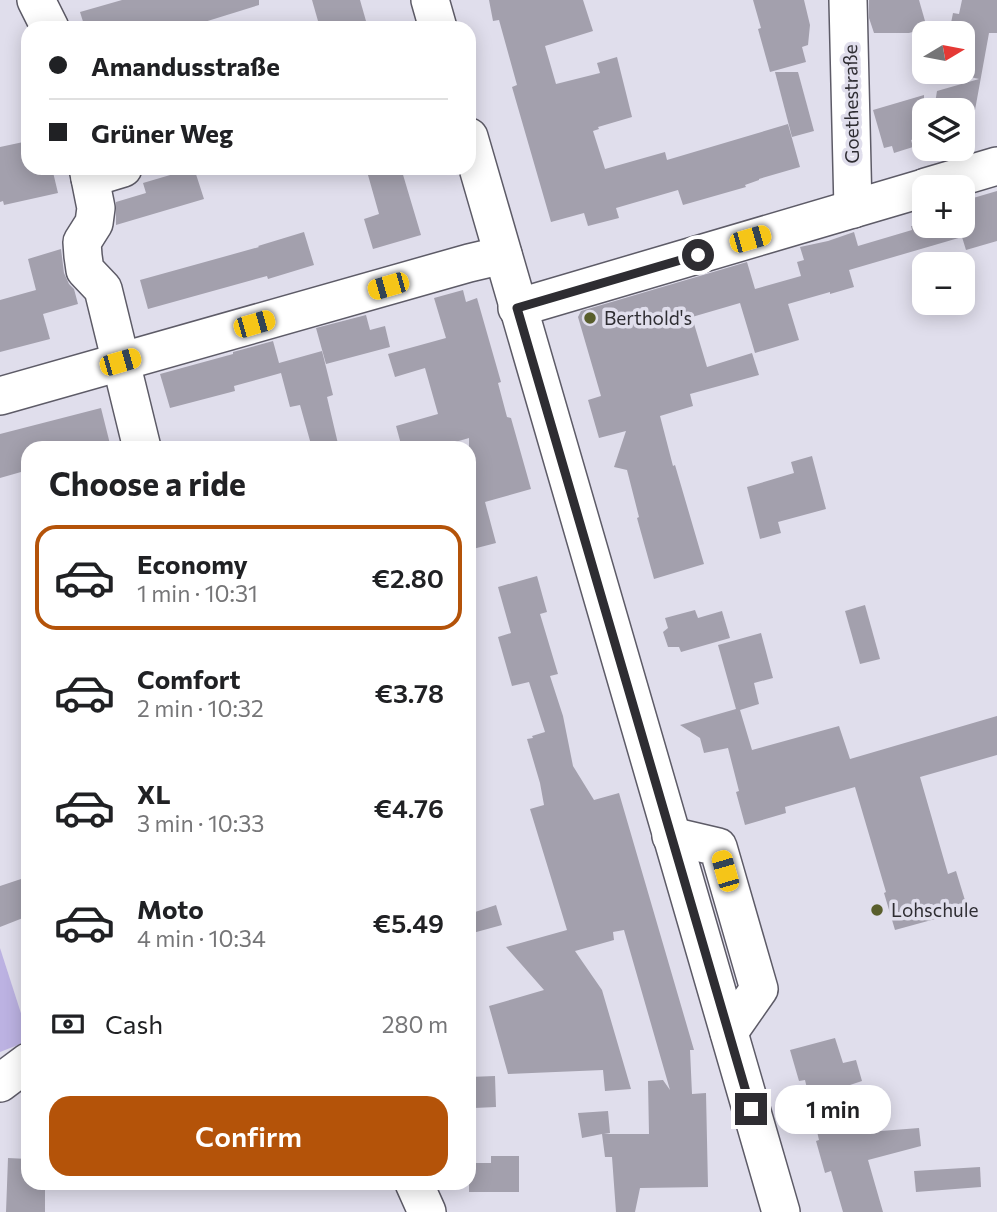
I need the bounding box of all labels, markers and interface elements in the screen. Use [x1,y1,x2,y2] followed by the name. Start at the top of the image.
[912,21,975,84] north arrow
[912,21,975,315] map controls
[838,44,863,164] street label: Goethestraße
[91,50,280,81] text: Amandusstraße
[912,98,975,161] button: layers
[91,117,233,148] text: Grüner Weg
[912,175,975,238] button: +
[727,223,774,255] car
[682,239,714,271] route start
[912,252,975,315] button: −
[365,270,412,302] car
[604,306,692,329] place label: Berthold's
[231,308,278,340] car
[582,310,598,326] marker: Berthold's
[97,346,144,378] car
[49,463,246,503] text: Choose a ride
[53,546,116,609] icon: car
[137,548,248,579] text: Economy
[372,562,444,593] text: €2.80
[137,579,258,607] text: 1 min · 10:31
[53,661,116,724] icon: car
[137,663,240,694] text: Comfort
[375,677,444,708] text: €3.78
[137,694,264,722] text: 2 min · 10:32
[53,776,116,839] icon: car
[137,778,171,809] text: XL
[374,792,444,823] text: €4.76
[137,809,264,837] text: 3 min · 10:33
[710,848,741,894] car
[53,891,116,954] icon: car
[137,893,204,924] text: Moto
[891,898,979,921] place label: Lohschule
[869,902,885,918] marker: Lohschule
[373,907,444,938] text: €5.49
[137,924,266,952] text: 4 min · 10:34
[49,1005,87,1043] icon: cash
[105,1008,163,1039] text: Cash
[382,1010,448,1038] text: 280 m
[776,1084,891,1134] callout: 1 min
[735,1093,767,1125] route end
[806,1095,860,1123] text: 1 min
[49,1096,448,1176] button: Confirm

